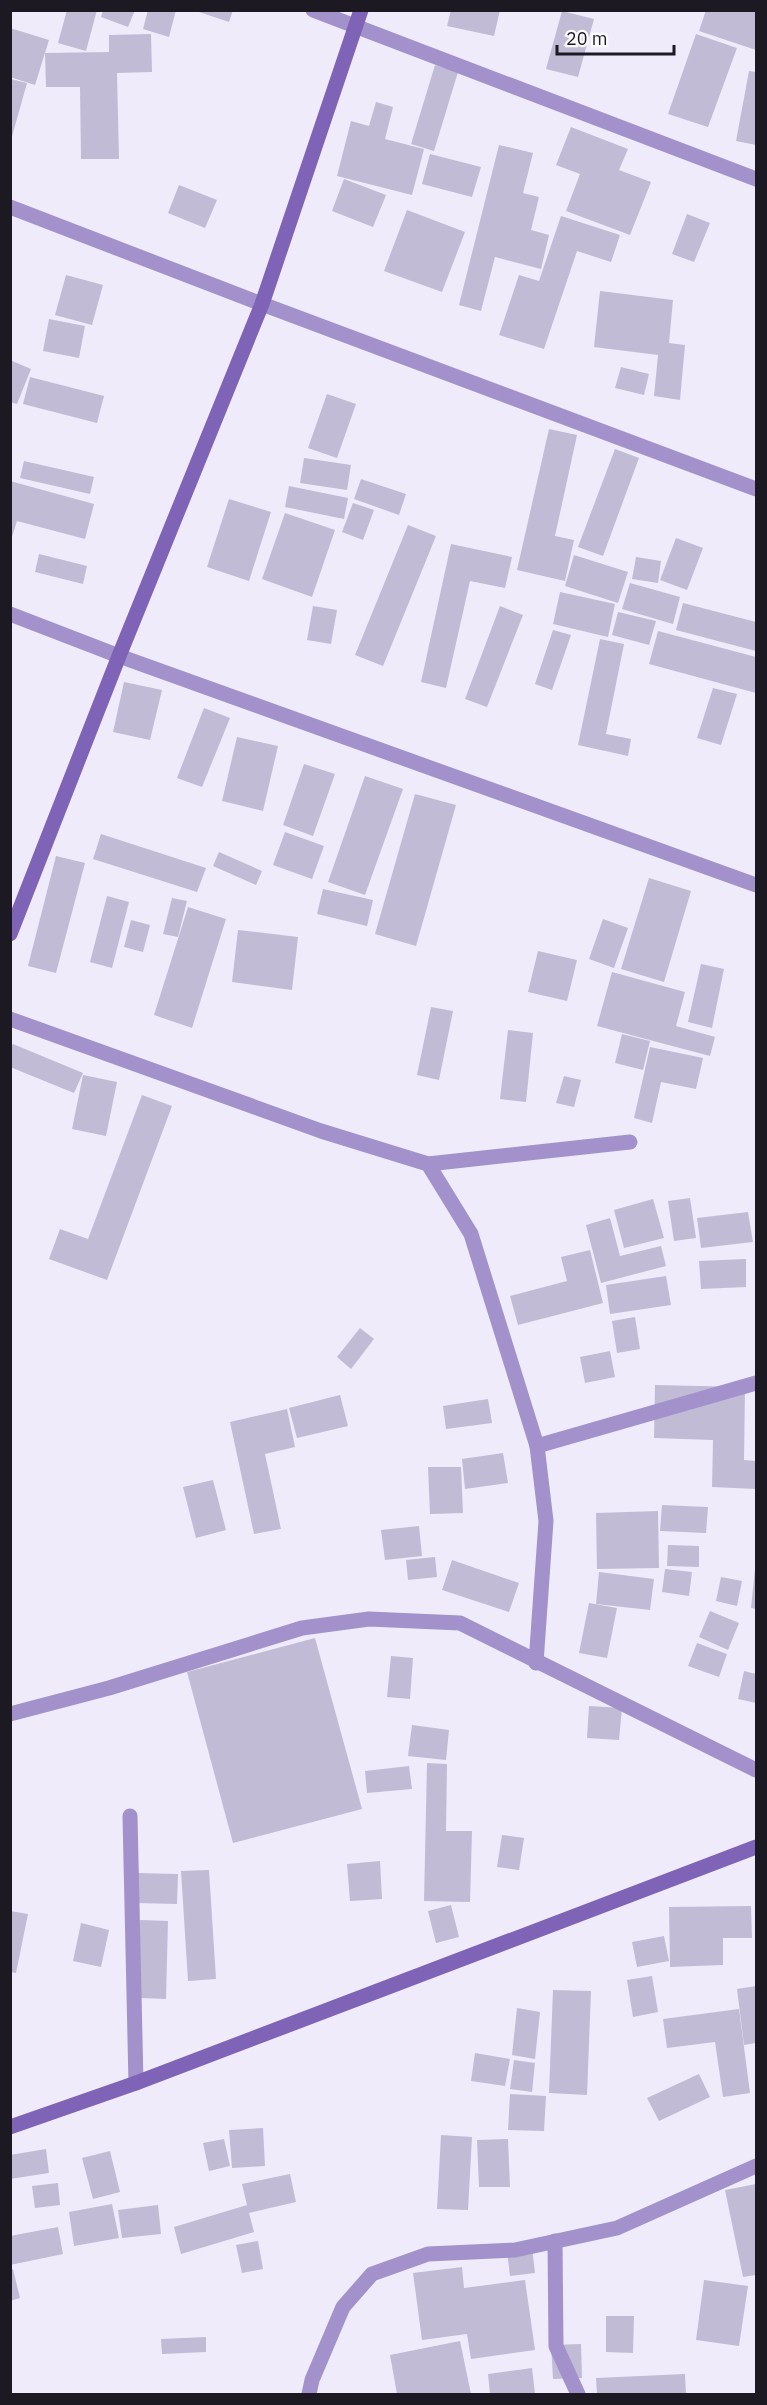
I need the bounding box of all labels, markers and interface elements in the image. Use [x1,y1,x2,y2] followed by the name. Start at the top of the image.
[557,18,674,56] scale bar
[566,27,608,50] text: 20 m

